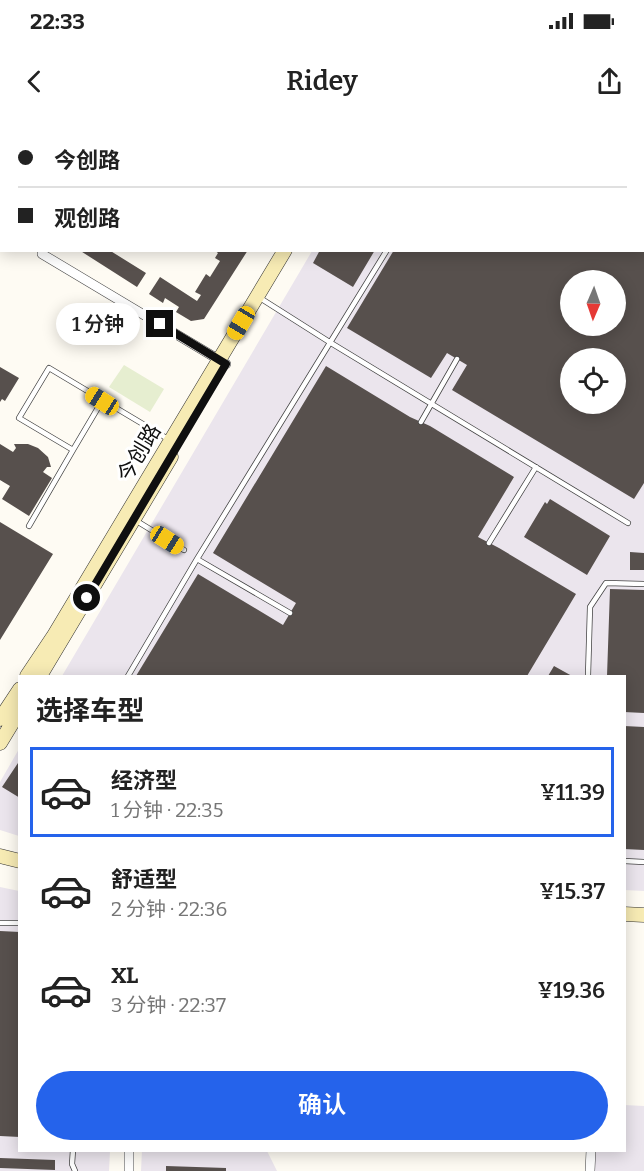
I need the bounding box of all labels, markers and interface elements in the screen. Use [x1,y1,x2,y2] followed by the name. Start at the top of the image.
[30,8,85,35] text: 22:33
[18,65,51,98] icon: back
[286,65,358,97] text: Ridey
[593,65,626,98] icon: share
[54,147,120,174] text: 今创路
[54,205,120,232] text: 观创路
[560,270,626,336] north arrow
[560,270,626,414] map controls
[55,303,139,345] callout: 1 分钟
[224,303,258,343] car
[146,310,173,337] route end
[72,312,124,336] text: 1 分钟
[560,348,626,414] button: locate
[82,384,122,418] car
[112,419,166,487] street label: 今创路
[147,523,187,557] car
[73,584,100,611] route start
[36,695,144,727] text: 选择车型
[39,765,93,819] icon: car
[111,767,177,794] text: 经济型
[540,779,605,806] text: ¥11.39
[111,798,223,822] text: 1 分钟 · 22:35
[39,864,93,918] icon: car
[111,866,177,893] text: 舒适型
[539,878,605,905] text: ¥15.37
[111,897,227,921] text: 2 分钟 · 22:36
[111,962,138,989] text: XL
[39,963,93,1017] icon: car
[538,977,605,1004] text: ¥19.36
[111,993,226,1017] text: 3 分钟 · 22:37
[36,1071,608,1140] button: 确认

